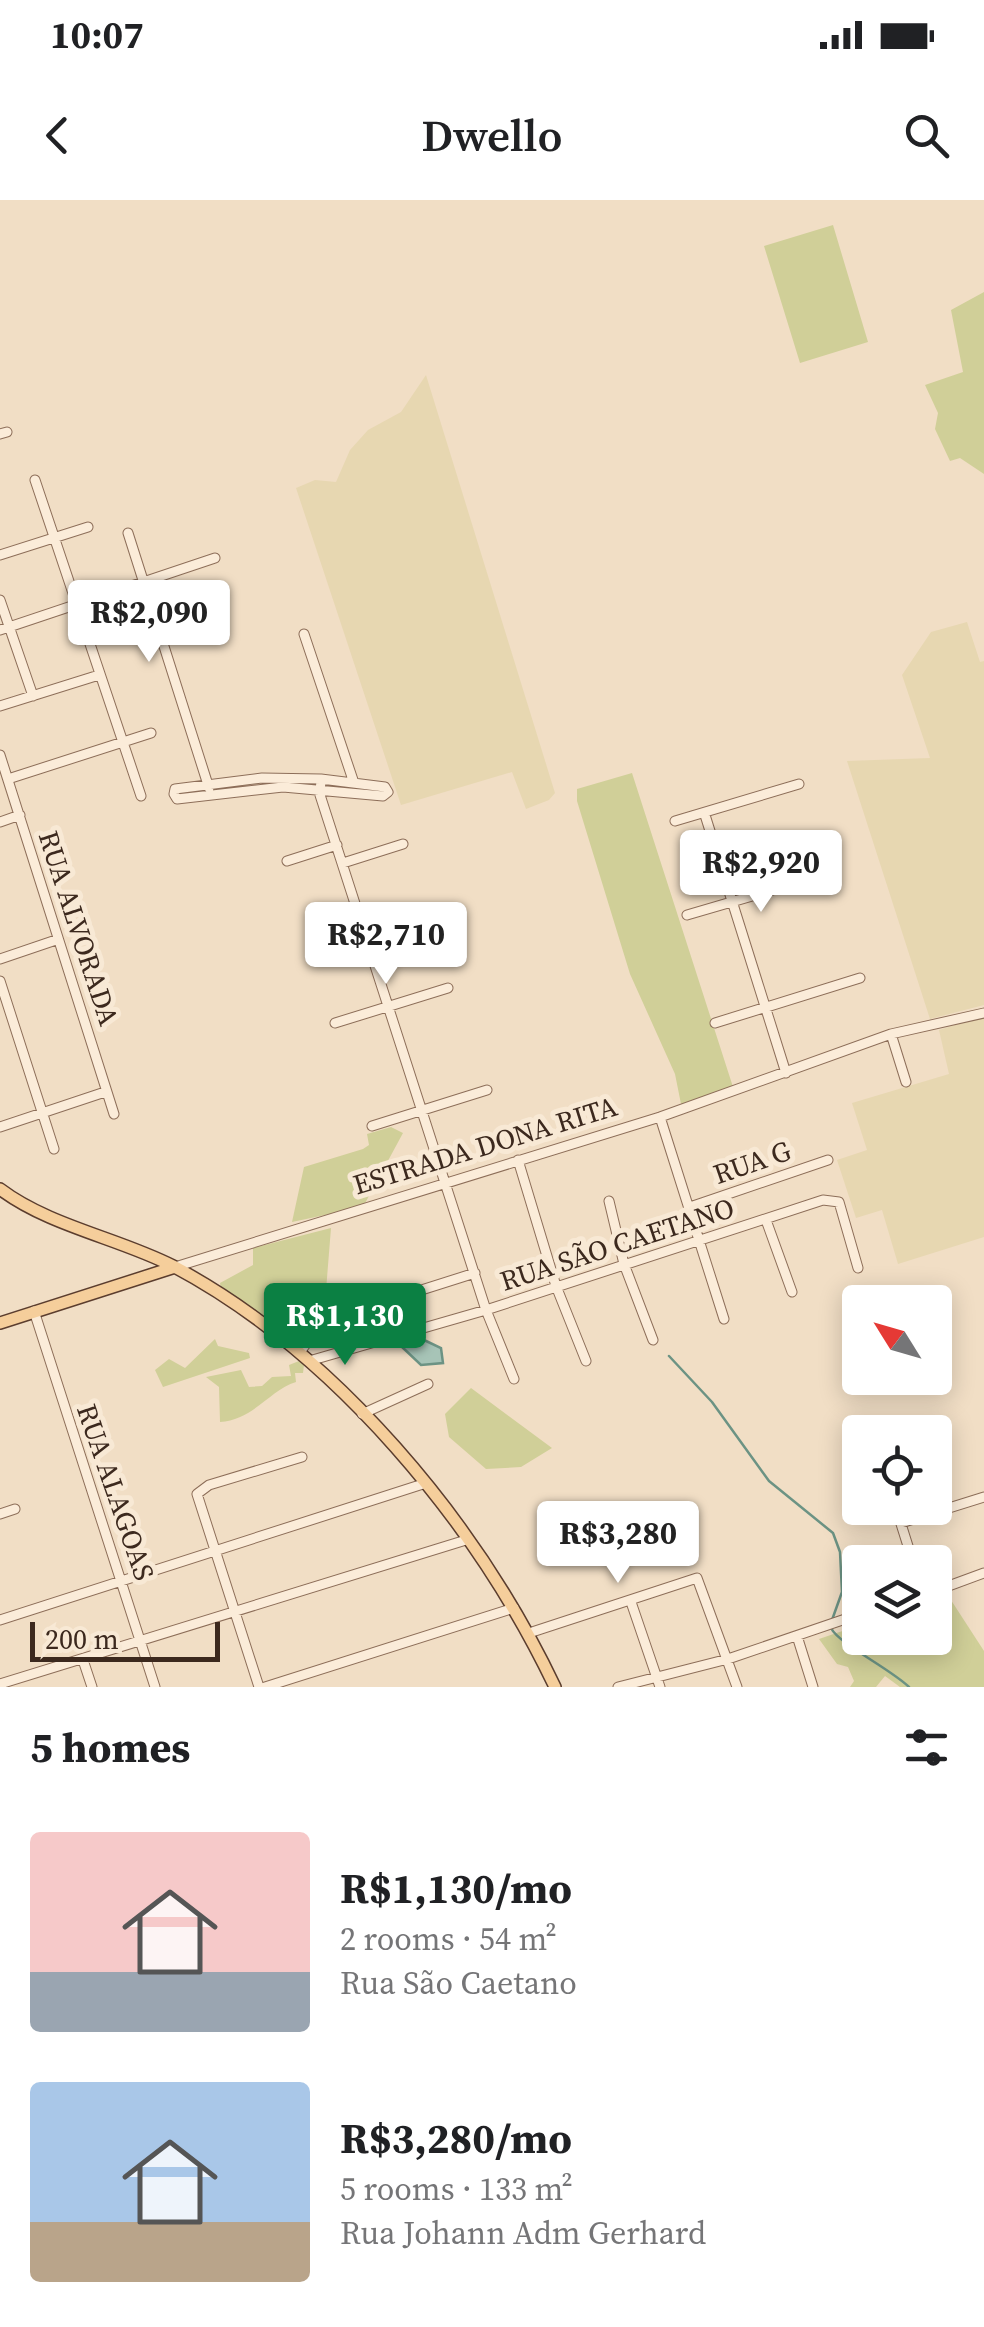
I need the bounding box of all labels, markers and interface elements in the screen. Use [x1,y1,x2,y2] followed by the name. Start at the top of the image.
[50,9,144,61] text: 10:07
[421,104,563,166] text: Dwello
[30,108,85,163] icon: back
[899,108,954,163] icon: search
[57,580,241,665] pin: R$2,090
[90,590,208,634] text: R$2,090
[30,826,128,1031] street label: RUA ALVORADA
[669,830,853,915] pin: R$2,920
[702,840,820,884] text: R$2,920
[294,902,478,987] pin: R$2,710
[327,912,445,956] text: R$2,710
[348,1087,622,1203] street label: ESTRADA DONA RITA
[708,1131,796,1193] street label: RUA G
[495,1188,739,1300] street label: RUA SÃO CAETANO
[253,1283,437,1368] pin: R$1,130
[842,1285,952,1395] north arrow
[842,1285,952,1655] map controls
[286,1293,404,1337] text: R$1,130
[68,1399,164,1585] street label: RUA ALAGOAS
[842,1415,952,1525] button: locate
[526,1501,710,1586] pin: R$3,280
[559,1511,677,1555] text: R$3,280
[842,1545,952,1655] button: layers
[30,1617,220,1662] scale bar
[45,1620,119,1658] text: 200 m
[30,1718,190,1776] text: 5 homes
[899,1720,954,1775] icon: filters
[340,1859,572,1917] text: R$1,130/mo
[110,1872,230,1992] icon: home
[340,1917,557,1961] text: 2 rooms · 54 m²
[340,1961,577,2005] text: Rua São Caetano
[340,2109,572,2167] text: R$3,280/mo
[110,2122,230,2242] icon: home
[340,2167,573,2211] text: 5 rooms · 133 m²
[340,2211,706,2255] text: Rua Johann Adm Gerhard

